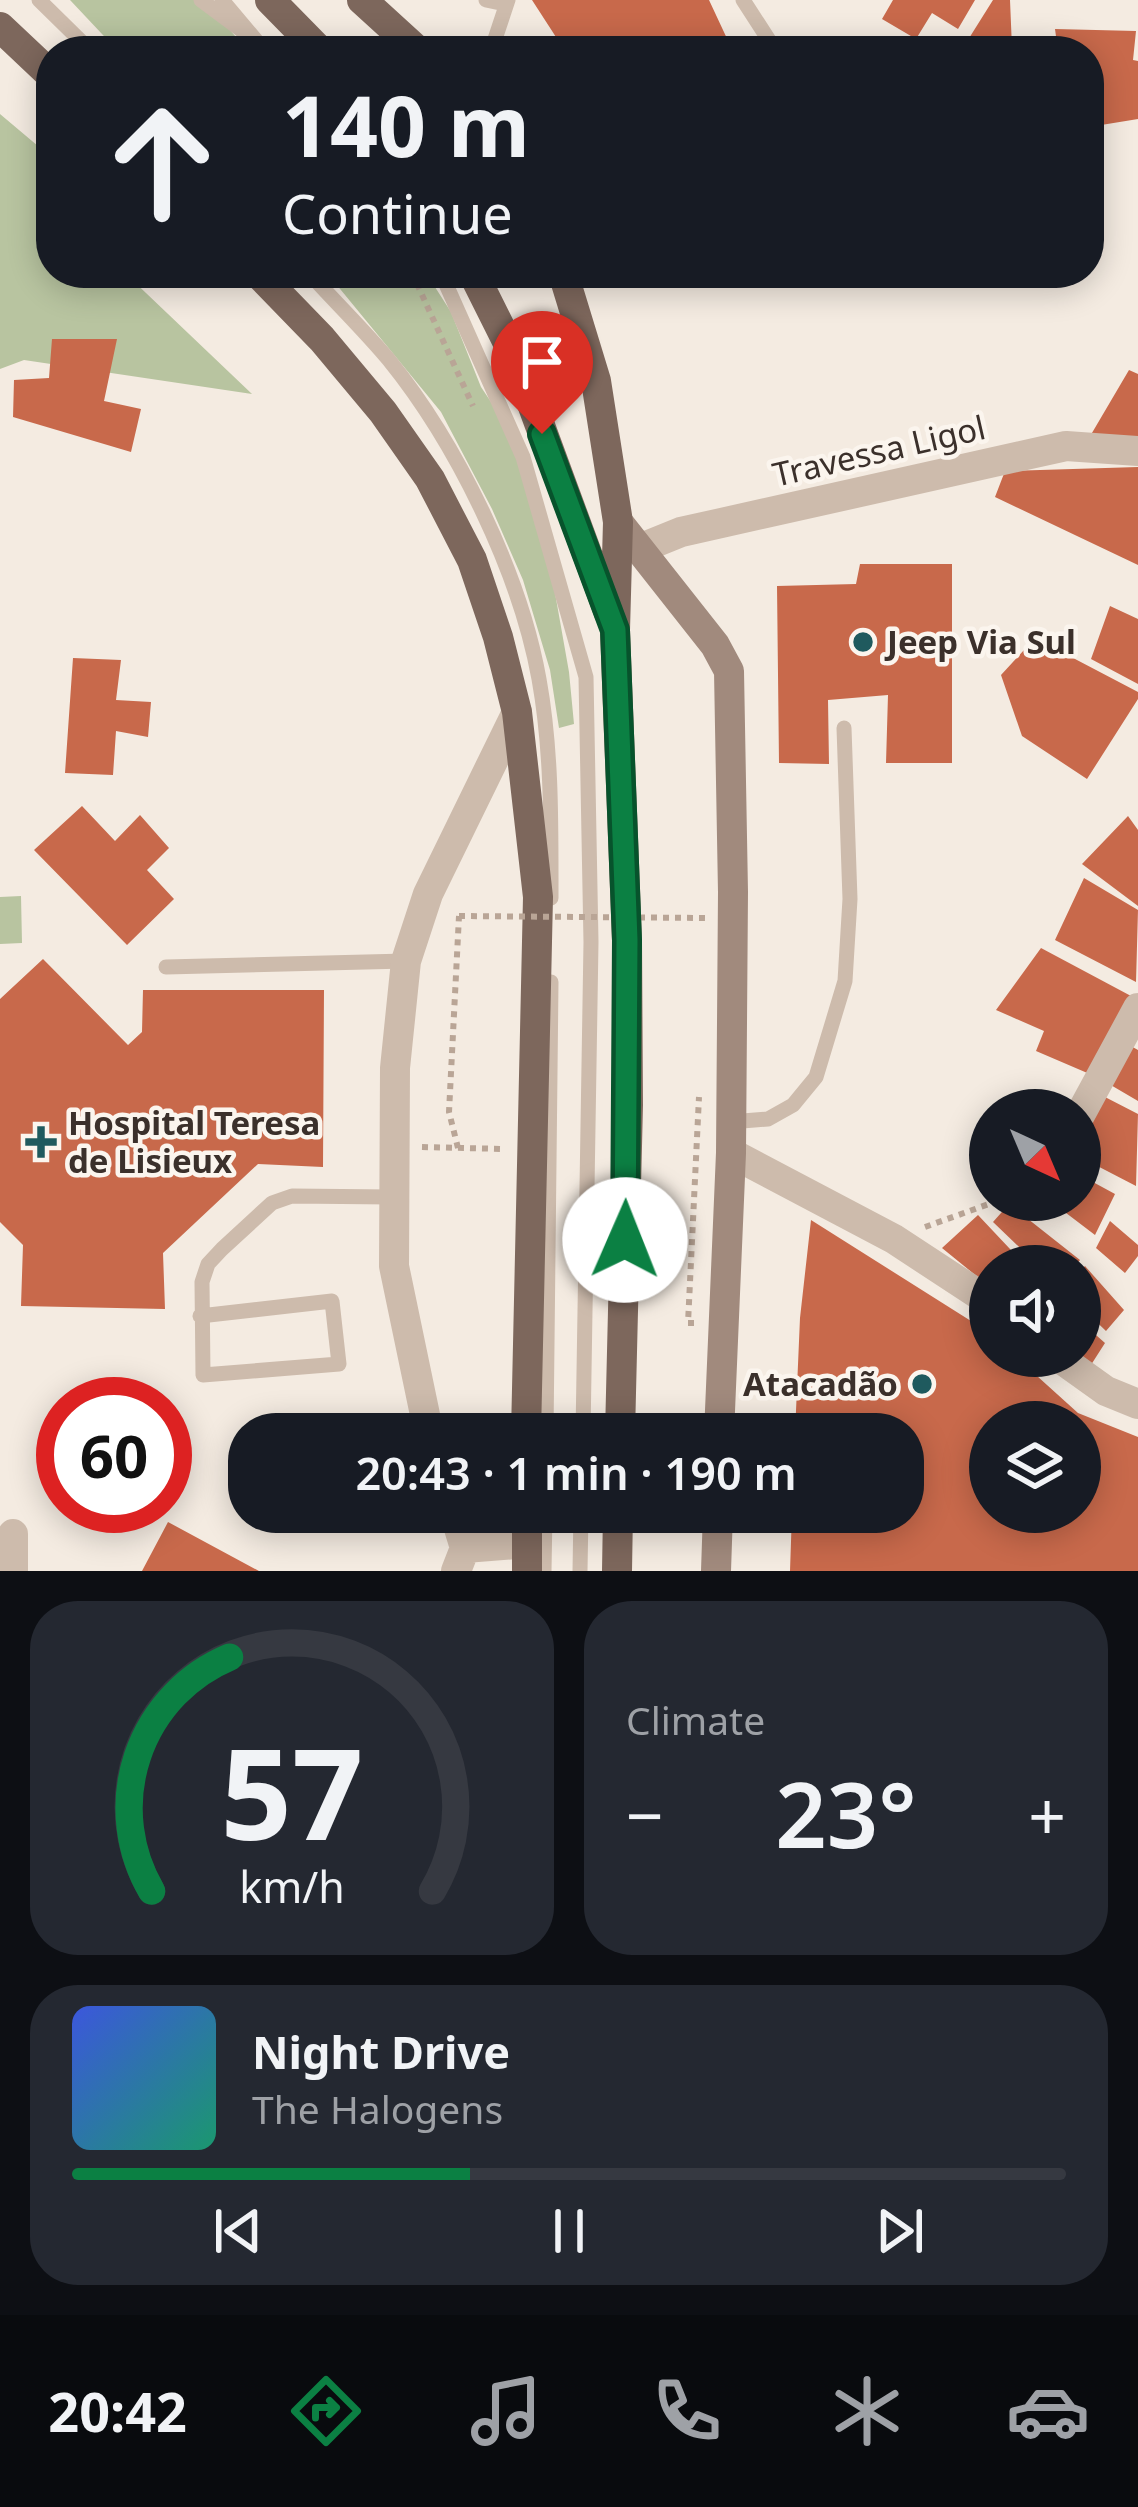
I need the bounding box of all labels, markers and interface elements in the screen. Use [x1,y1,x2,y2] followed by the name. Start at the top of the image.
[282,67,530,182] text: 140 m
[84,84,240,240] icon: ahead
[282,176,513,250] text: Continue
[491,311,593,434] pin
[509,329,575,395] icon: arrive
[768,404,990,497] street label: Travessa Ligol
[884,619,1076,664] place label: Jeep Via Sul
[850,629,876,655] marker: Jeep Via Sul
[969,1089,1101,1221] north arrow
[969,1089,1101,1533] map controls
[68,1100,320,1183] place label: Hospital Teresa de Lisieux
[25,1126,57,1158] marker: Hospital Teresa de Lisieux
[562,1177,688,1303] position arrow
[969,1245,1101,1377] button: sound
[743,1361,898,1406] place label: Atacadão
[909,1371,935,1397] marker: Atacadão
[36,1377,192,1533] speed limit sign: 60
[969,1401,1101,1533] button: layers
[355,1442,797,1503] text: 20:43 · 1 min · 190 m
[626,1693,765,1746] text: Climate
[221,1707,363,1877] text: 57
[775,1752,917,1874] text: 23°
[626,1769,664,1859] text: −
[1028,1769,1066,1859] text: +
[239,1857,345,1916] text: km/h
[252,2021,510,2082] text: Night Drive
[252,2082,503,2135] text: The Halogens
[205,2198,271,2264] icon: previous
[536,2198,602,2264] icon: pause
[867,2198,933,2264] icon: next
[284,2369,368,2453] icon: directions
[464,2369,548,2453] icon: music
[645,2369,729,2453] icon: phone
[825,2369,909,2453] icon: climate
[1006,2369,1090,2453] icon: car
[48,2374,187,2448] text: 20:42

